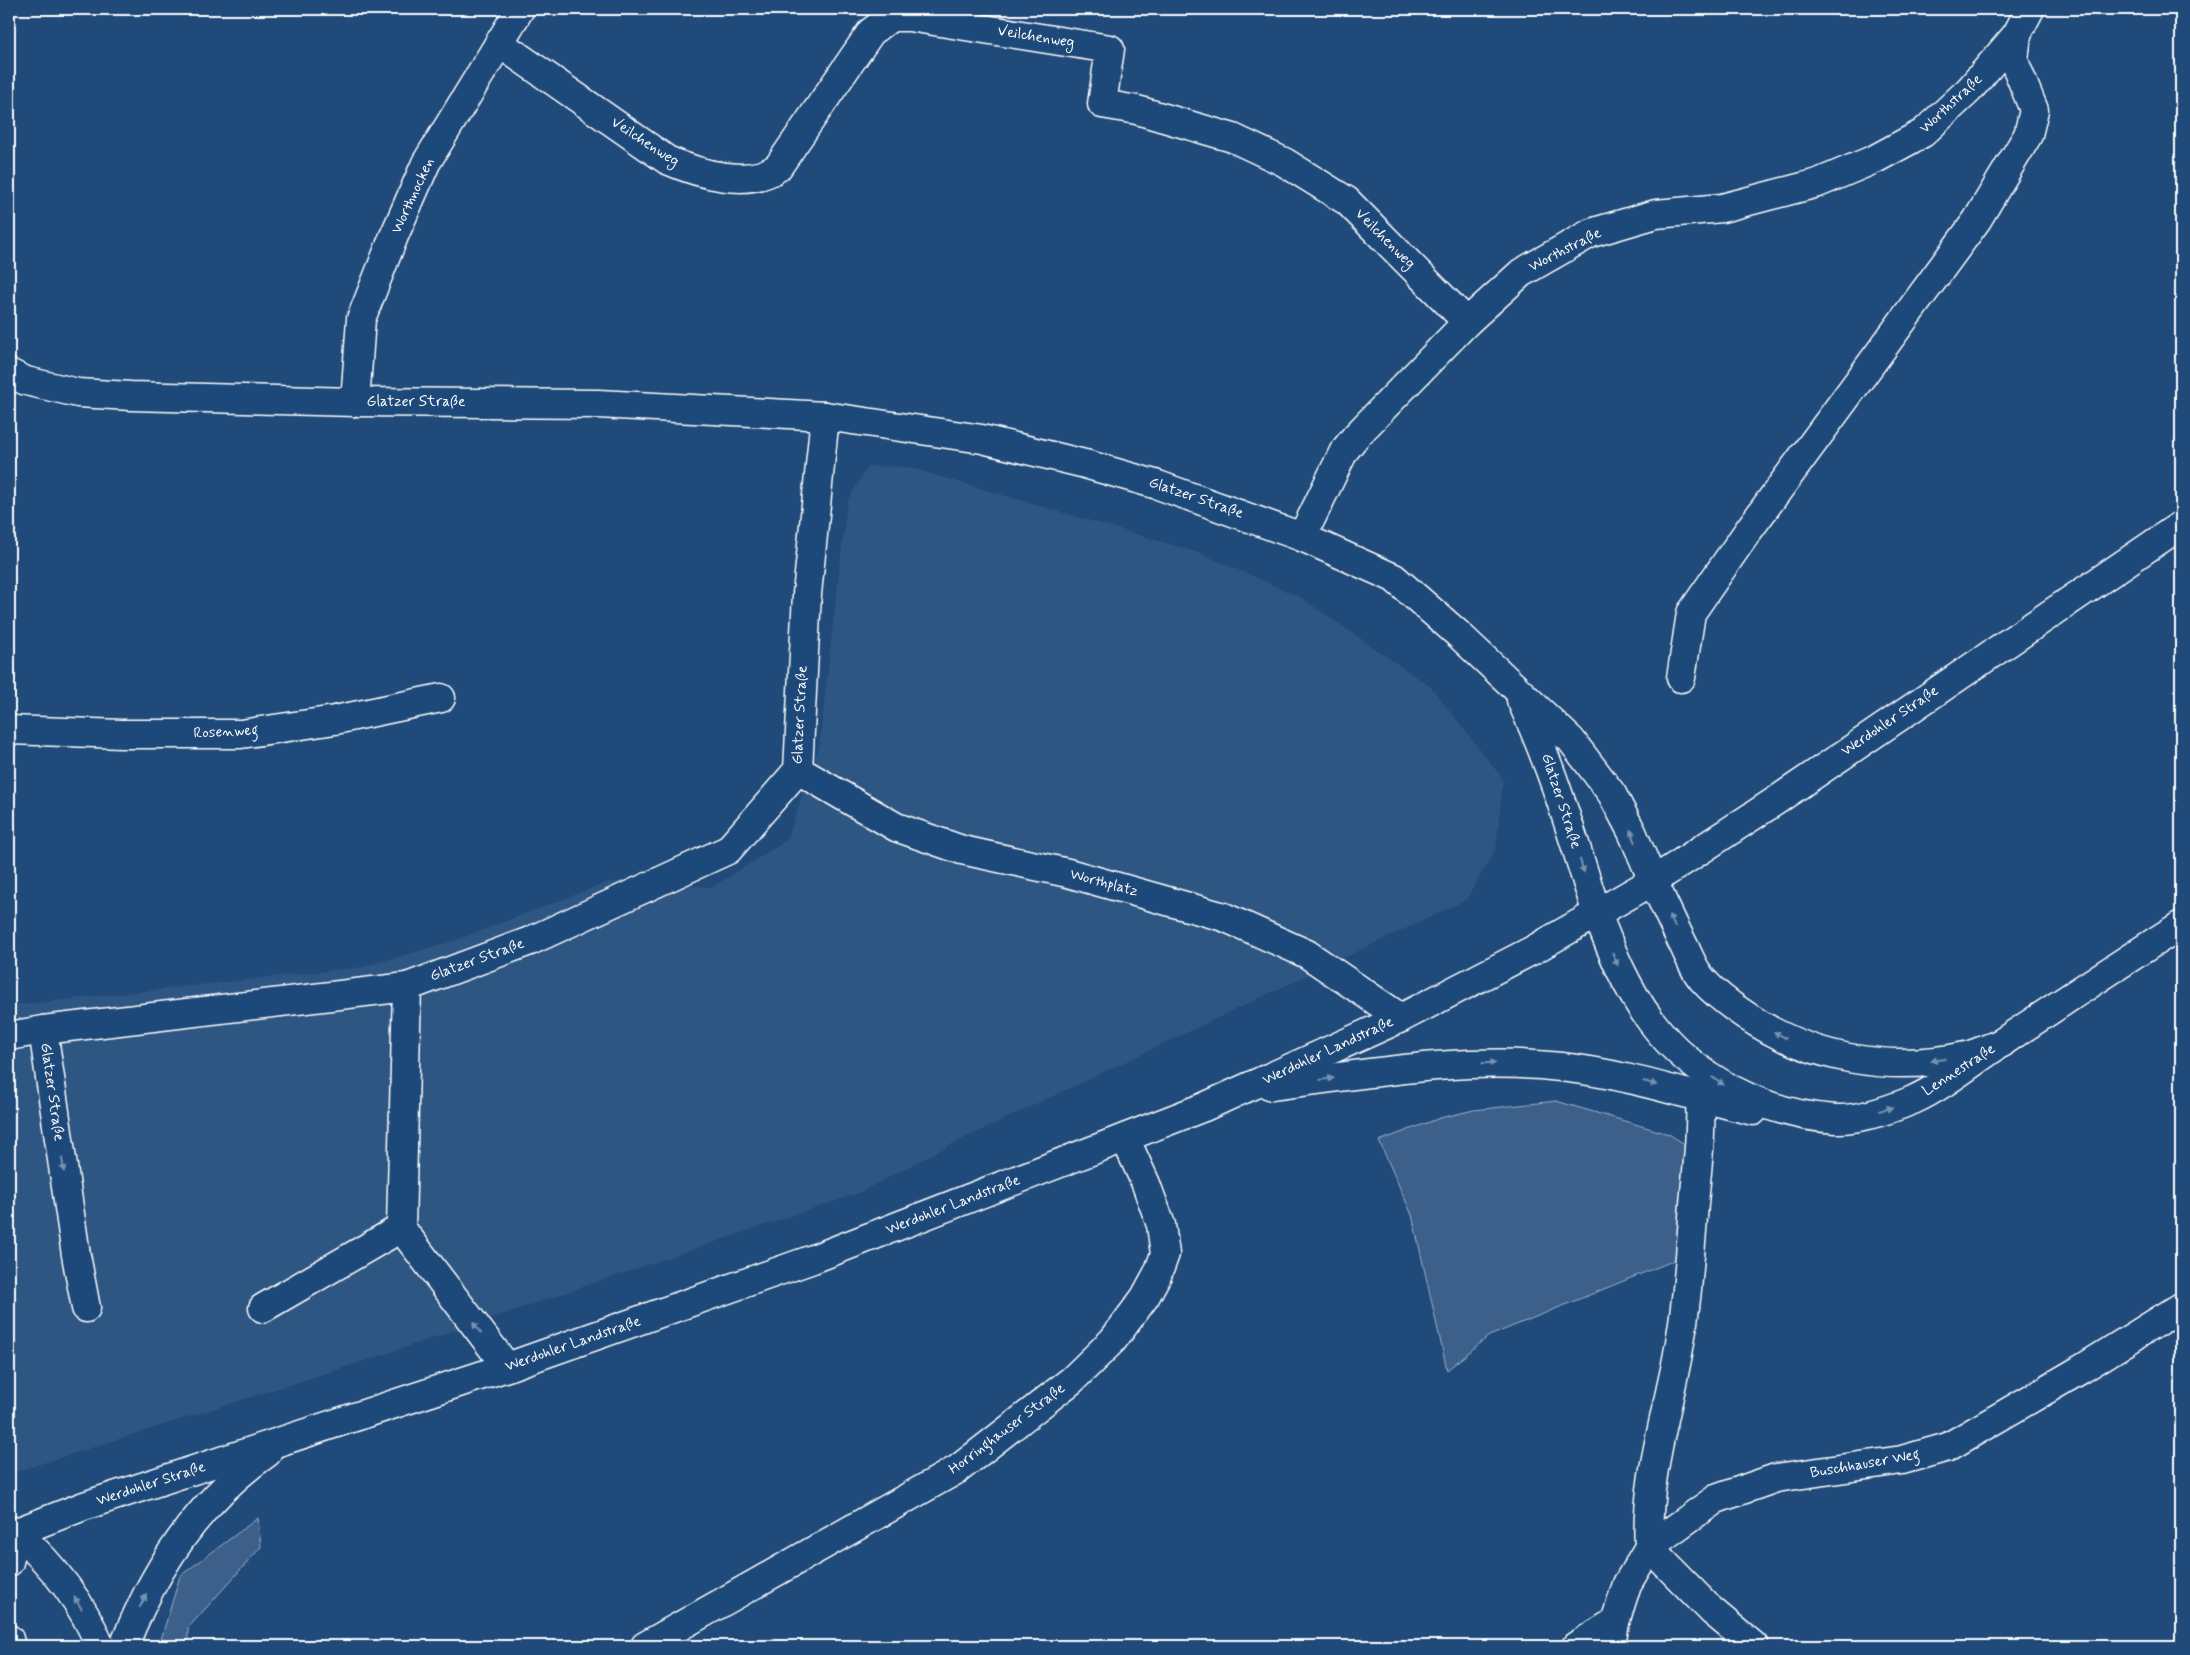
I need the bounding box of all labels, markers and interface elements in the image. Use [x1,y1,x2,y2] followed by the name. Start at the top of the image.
[996,21,1076,54] street label: Veilchenweg
[1915,70,1987,138] street label: Worthstraße
[606,112,683,172] street label: Veilchenweg
[387,155,439,237] street label: Worthnocken
[1350,204,1420,274] street label: Veilchenweg
[1525,223,1605,277] street label: Worthstraße
[367,392,465,412] street label: Glatzer Straße
[1146,472,1246,524] street label: Glatzer Straße
[787,665,813,765] street label: Glatzer Straße
[1837,681,1943,761] street label: Werdohler Straße
[193,720,259,745] street label: Rosenweg
[1536,751,1586,851] street label: Glatzer Straße
[1629,829,1637,843] one-way arrow
[1578,859,1586,874] one-way arrow
[1068,864,1140,902] street label: Worthplatz
[1668,914,1676,928] one-way arrow
[427,934,527,986] street label: Glatzer Straße
[1612,952,1620,966] one-way arrow
[1259,1012,1397,1090] street label: Werdohler Landstraße
[1773,1031,1787,1039] one-way arrow
[1919,1039,1999,1101] street label: Lennestraße
[35,1042,69,1142] street label: Glatzer Straße
[1930,1057,1946,1065] one-way arrow
[1481,1059,1497,1067] one-way arrow
[1320,1075,1336,1083] one-way arrow
[1712,1076,1725,1085] one-way arrow
[1642,1080,1657,1088] one-way arrow
[1878,1105,1893,1113] one-way arrow
[59,1157,67,1173] one-way arrow
[883,1170,1023,1240] street label: Werdohler Landstraße
[502,1311,644,1377] street label: Werdohler Landstraße
[472,1322,483,1335] one-way arrow
[945,1379,1070,1480] street label: Horringhauser Straße
[1809,1445,1921,1484] street label: Buschhauser Weg
[94,1457,208,1511] street label: Werdohler Straße
[139,1594,147,1608] one-way arrow
[73,1596,83,1610] one-way arrow

